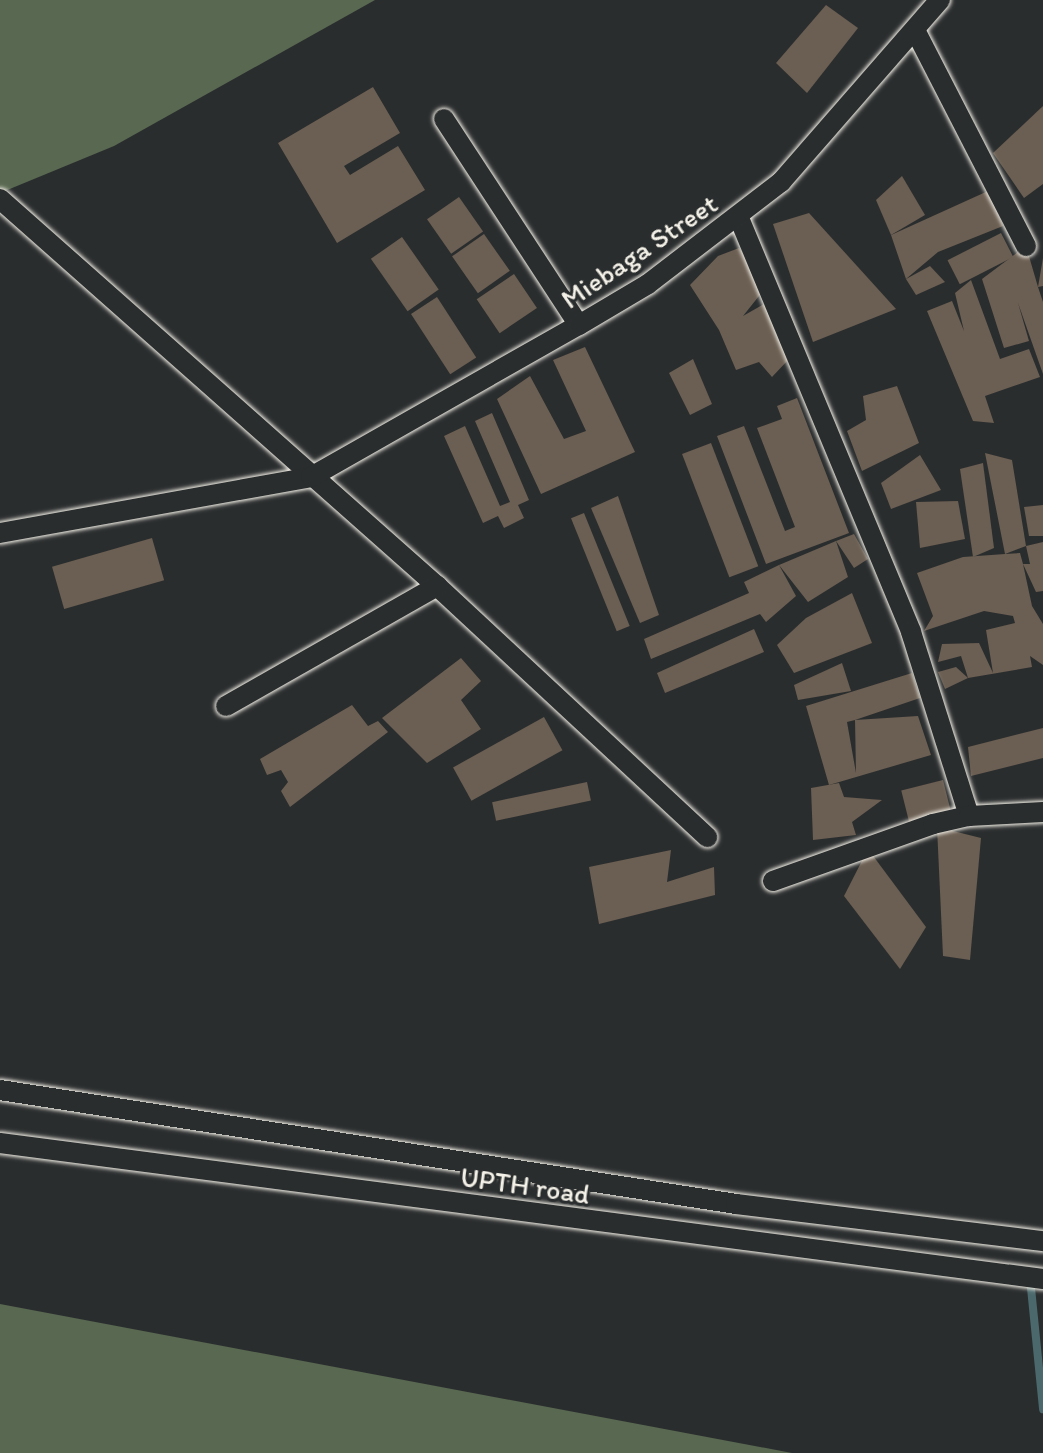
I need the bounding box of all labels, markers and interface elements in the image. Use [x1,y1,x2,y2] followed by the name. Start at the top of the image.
[555,187,723,315] street label: Miebaga Street
[458,1159,592,1211] street label: UPTH road

